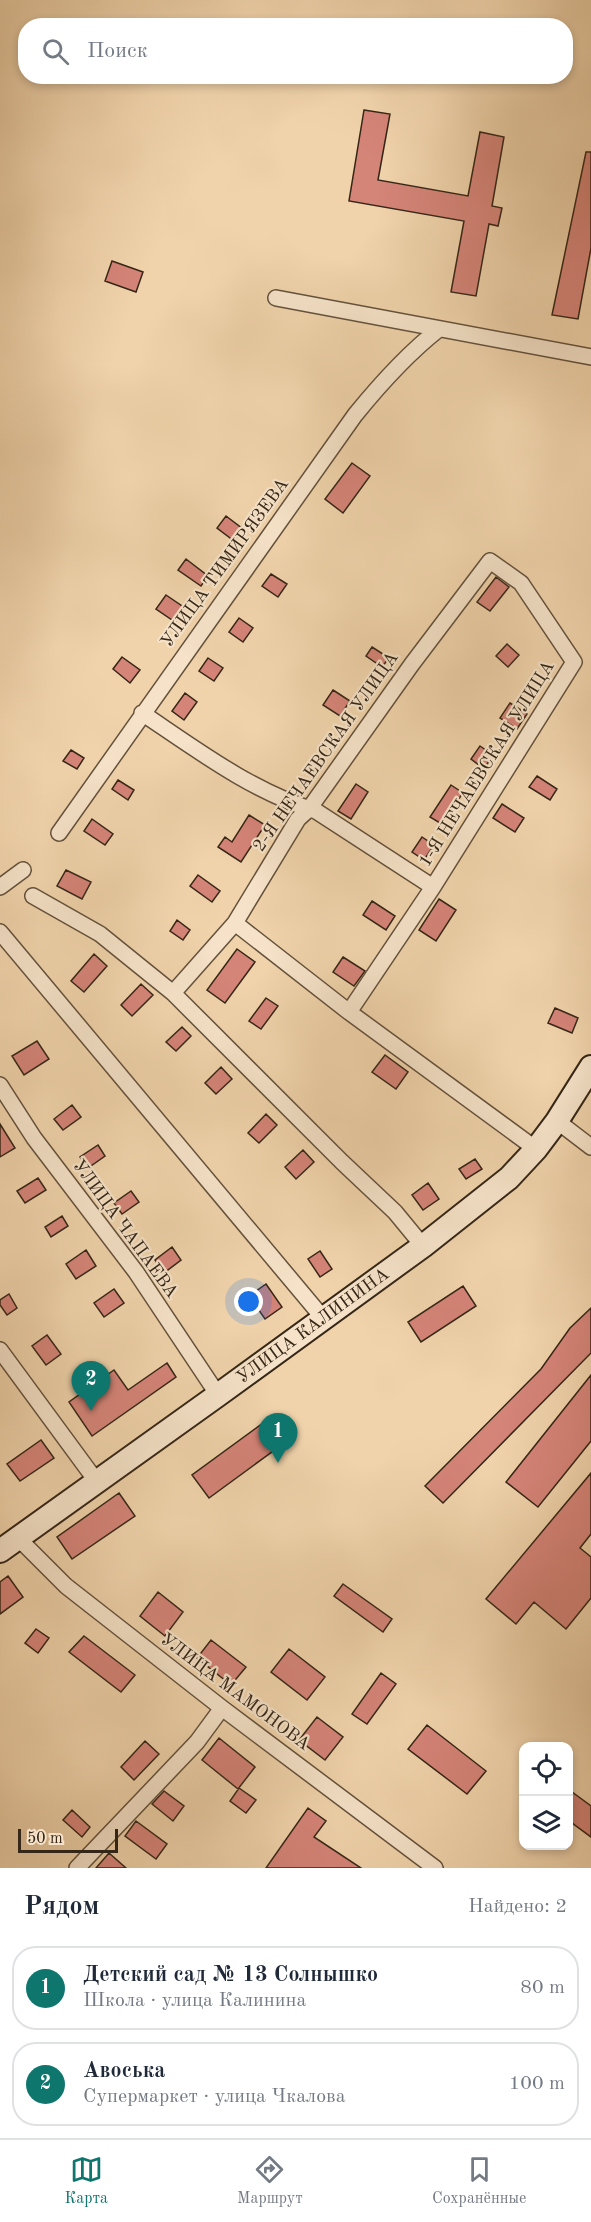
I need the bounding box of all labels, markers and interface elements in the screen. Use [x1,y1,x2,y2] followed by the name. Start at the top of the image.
[18,18,573,84] search box
[39,35,72,68] icon: search
[87,40,148,62] text: Поиск
[158,475,292,651] street label: УЛИЦА ТИМИРЯЗЕВА
[250,649,402,855] street label: 2-Я НЕЧАЕВСКАЯ УЛИЦА
[416,658,558,870] street label: 1-Я НЕЧАЕВСКАЯ УЛИЦА
[69,1157,181,1302] street label: УЛИЦА ЧАПАЕВА
[234,1265,393,1387] street label: УЛИЦА КАЛИНИНА
[234,1287,263,1316] your location
[72,1362,110,1411] pin: 2
[258,1414,298,1463] pin: 1
[157,1630,313,1754] street label: УЛИЦА МАМОНОВА
[519,1742,573,1850] map controls
[519,1742,573,1796] button: locate
[519,1796,573,1850] button: layers
[18,1826,118,1854] scale bar
[27,1831,63,1847] text: 50 m
[24,1894,99,1920] text: Рядом
[468,1897,567,1917] text: Найдено: 2
[83,1964,378,1986] text: Детский сад № 13 Солнышко
[40,1978,51,1998] text: 1
[520,1978,565,1998] text: 80 m
[83,1991,306,2011] text: Школа · улица Калинина
[83,2060,165,2082] text: Авоська
[40,2074,51,2094] text: 2
[509,2074,565,2094] text: 100 m
[83,2087,346,2107] text: Супермаркет · улица Чкалова
[65,2153,108,2209] tab: Карта
[237,2153,303,2209] tab: Маршрут
[432,2153,526,2209] tab: Сохранённые

